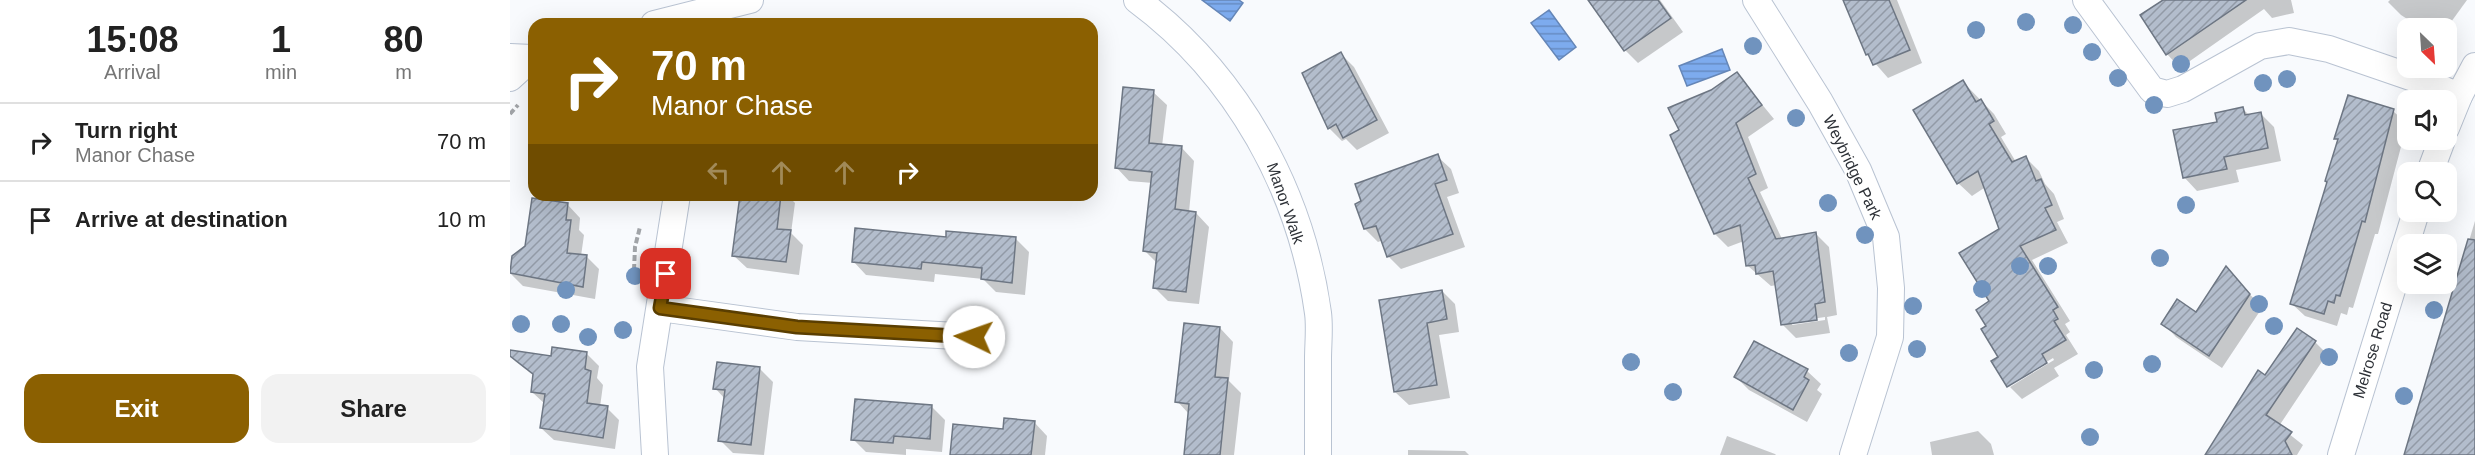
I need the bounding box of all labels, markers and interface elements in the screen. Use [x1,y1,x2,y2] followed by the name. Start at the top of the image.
[2397,18,2457,78] north arrow
[2397,18,2457,294] map controls
[86,19,178,60] text: 15:08
[271,19,291,60] text: 1
[384,19,424,60] text: 80
[552,42,630,120] icon: right
[651,42,747,89] text: 70 m
[104,61,161,83] text: Arrival
[265,61,297,83] text: min
[395,61,412,83] text: m
[2397,90,2457,150] button: sound
[651,91,813,121] text: Manor Chase
[1820,112,1886,223] street label: Weybridge Park
[75,118,177,143] text: Turn right
[24,126,57,159] icon: right
[437,129,486,154] text: 70 m
[75,144,195,166] text: Manor Chase
[702,156,735,189] icon: left
[765,156,798,189] icon: ahead
[828,156,861,189] icon: ahead
[891,156,924,189] icon: right
[1264,160,1308,247] street label: Manor Walk
[2397,162,2457,222] button: search
[24,204,57,237] icon: arrive
[75,207,288,232] text: Arrive at destination
[437,207,486,232] text: 10 m
[2397,234,2457,294] button: layers
[640,248,691,299] pin
[649,257,682,290] icon: arrive
[2350,300,2395,400] street label: Melrose Road
[942,305,1006,369] position arrow
[24,374,249,443] button: Exit
[261,374,486,443] button: Share

